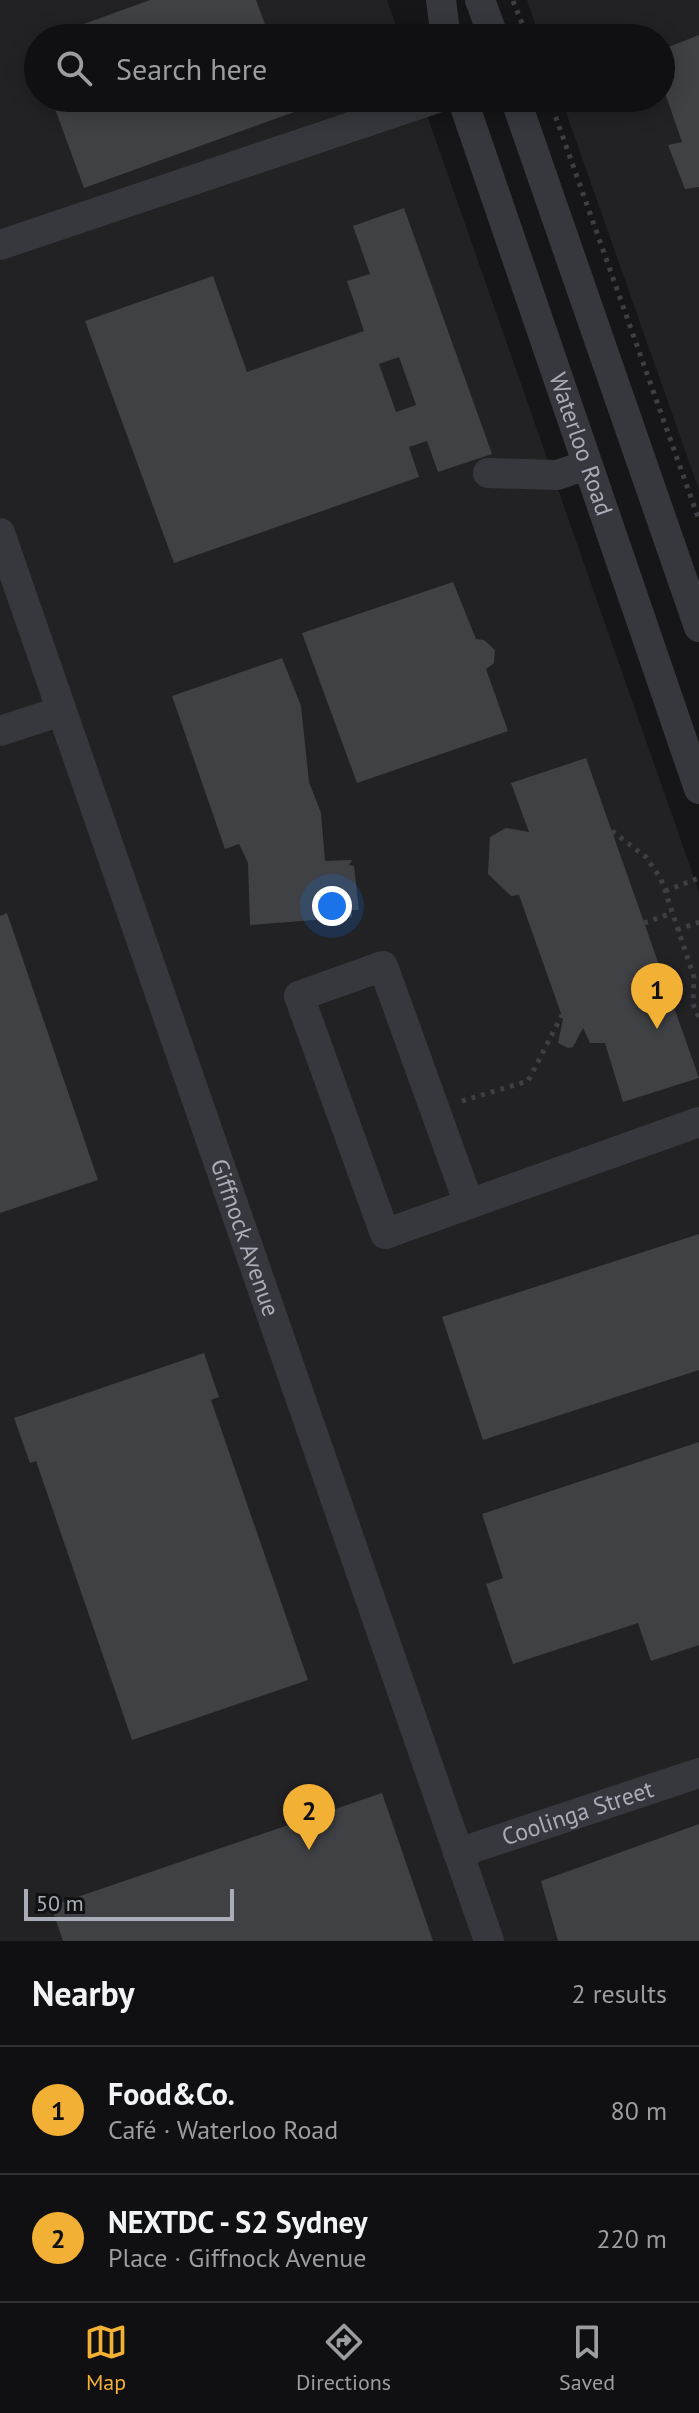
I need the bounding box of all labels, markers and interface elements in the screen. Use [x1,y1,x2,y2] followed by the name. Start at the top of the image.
[24,24,675,112] search box
[52,46,96,90] icon: search
[116,49,267,88] text: Search here
[542,369,620,520] street label: Waterloo Road
[312,886,352,926] your location
[631,963,683,1029] pin: 1
[204,1155,287,1320] street label: Giffnock Avenue
[498,1773,657,1852] street label: Coolinga Street
[283,1784,335,1850] pin: 2
[24,1885,234,1921] scale bar
[36,1889,84,1917] text: 50 m
[32,1971,134,2015] text: Nearby
[572,1977,667,2010] text: 2 results
[108,2074,235,2113] text: Food&Co.
[51,2094,65,2127] text: 1
[611,2094,667,2127] text: 80 m
[108,2113,338,2146] text: Café · Waterloo Road
[108,2202,368,2241] text: NEXTDC - S2 Sydney
[51,2222,65,2255] text: 2
[596,2222,667,2255] text: 220 m
[108,2241,367,2274] text: Place · Giffnock Avenue
[84,2320,128,2396] tab: Map
[296,2320,391,2396] tab: Directions
[559,2320,615,2396] tab: Saved

